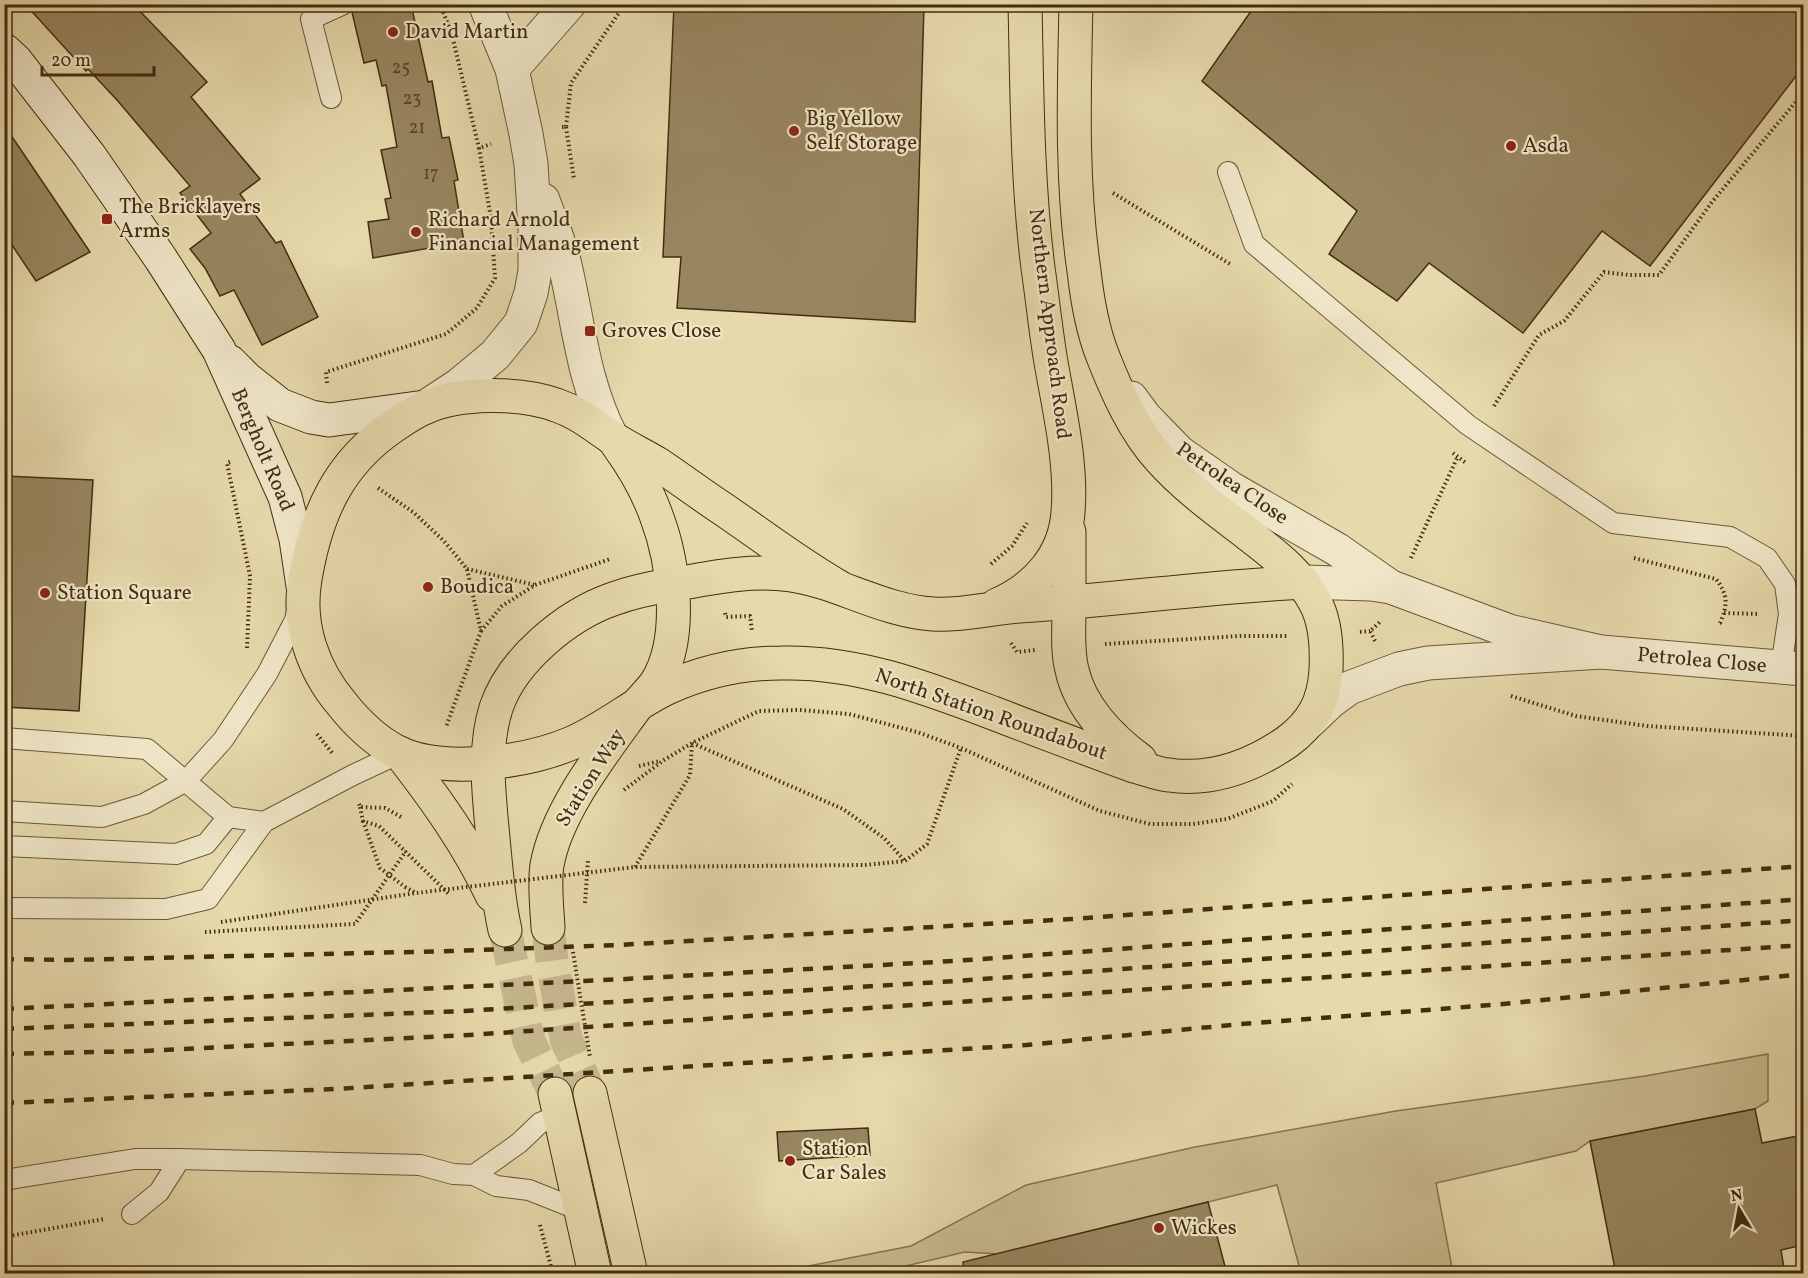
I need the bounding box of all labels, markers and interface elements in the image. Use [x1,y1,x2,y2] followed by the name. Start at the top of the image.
[405,18,529,47] place label: David Martin
[386,25,400,39] marker: David Martin
[42,39,154,77] scale bar
[51,49,91,74] text: 20 m
[392,56,410,81] house number: 25
[403,87,421,112] house number: 23
[806,105,917,158] place label: Big Yellow Self Storage
[409,116,425,141] house number: 21
[787,124,801,138] marker: Big Yellow Self Storage
[1523,132,1569,161] place label: Asda
[1504,139,1518,153] marker: Asda
[423,162,439,187] house number: 17
[119,193,261,246] place label: The Bricklayers Arms
[428,206,640,259] place label: Richard Arnold Financial Management
[1020,207,1078,441] street label: Northern Approach Road
[100,212,114,226] marker: The Bricklayers Arms
[409,225,423,239] marker: Richard Arnold Financial Management
[602,317,721,346] place label: Groves Close
[583,324,597,338] marker: Groves Close
[223,384,301,516] street label: Bergholt Road
[1170,436,1294,532] street label: Petrolea Close
[440,573,514,602] place label: Boudica
[57,579,192,608] place label: Station Square
[421,580,435,594] marker: Boudica
[38,586,52,600] marker: Station Square
[1636,641,1768,681] street label: Petrolea Close
[871,662,1111,768] street label: North Station Roundabout
[549,723,633,833] street label: Station Way
[802,1135,886,1188] place label: Station Car Sales
[783,1154,797,1168] marker: Station Car Sales
[1709,1179,1769,1239] north arrow
[1729,1184,1745,1208] text: N
[1171,1214,1237,1243] place label: Wickes
[1152,1221,1166,1235] marker: Wickes

